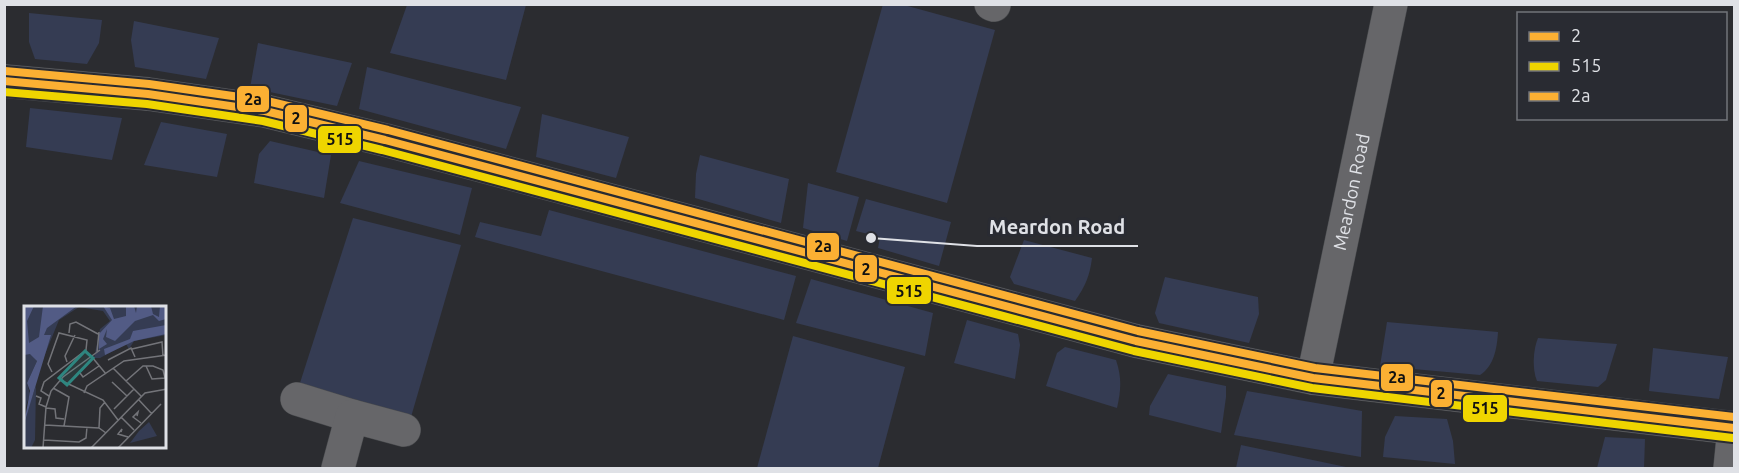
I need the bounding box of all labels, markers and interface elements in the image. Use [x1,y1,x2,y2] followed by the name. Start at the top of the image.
[1517,12,1727,120] legend
[1571,25,1581,45] text: 2
[1571,55,1601,75] text: 515
[236,85,270,113] line badge: 2a
[1571,85,1590,105] text: 2a
[244,90,262,108] text: 2a
[284,104,308,133] line badge: 2
[291,109,301,127] text: 2
[317,125,362,154] line badge: 515
[326,130,354,148] text: 515
[1329,132,1373,252] street label: Meardon Road
[977,208,1138,246] callout: Meardon Road
[989,215,1125,238] text: Meardon Road
[806,232,840,261] line badge: 2a
[814,237,832,255] text: 2a
[854,254,878,283] line badge: 2
[861,260,871,278] text: 2
[886,276,932,305] line badge: 515
[895,282,923,300] text: 515
[24,306,166,449] inset map
[1380,363,1414,392] line badge: 2a
[1388,368,1406,386] text: 2a
[1430,379,1453,408] line badge: 2
[1436,384,1446,402] text: 2
[1462,394,1508,423] line badge: 515
[1471,399,1499,417] text: 515

